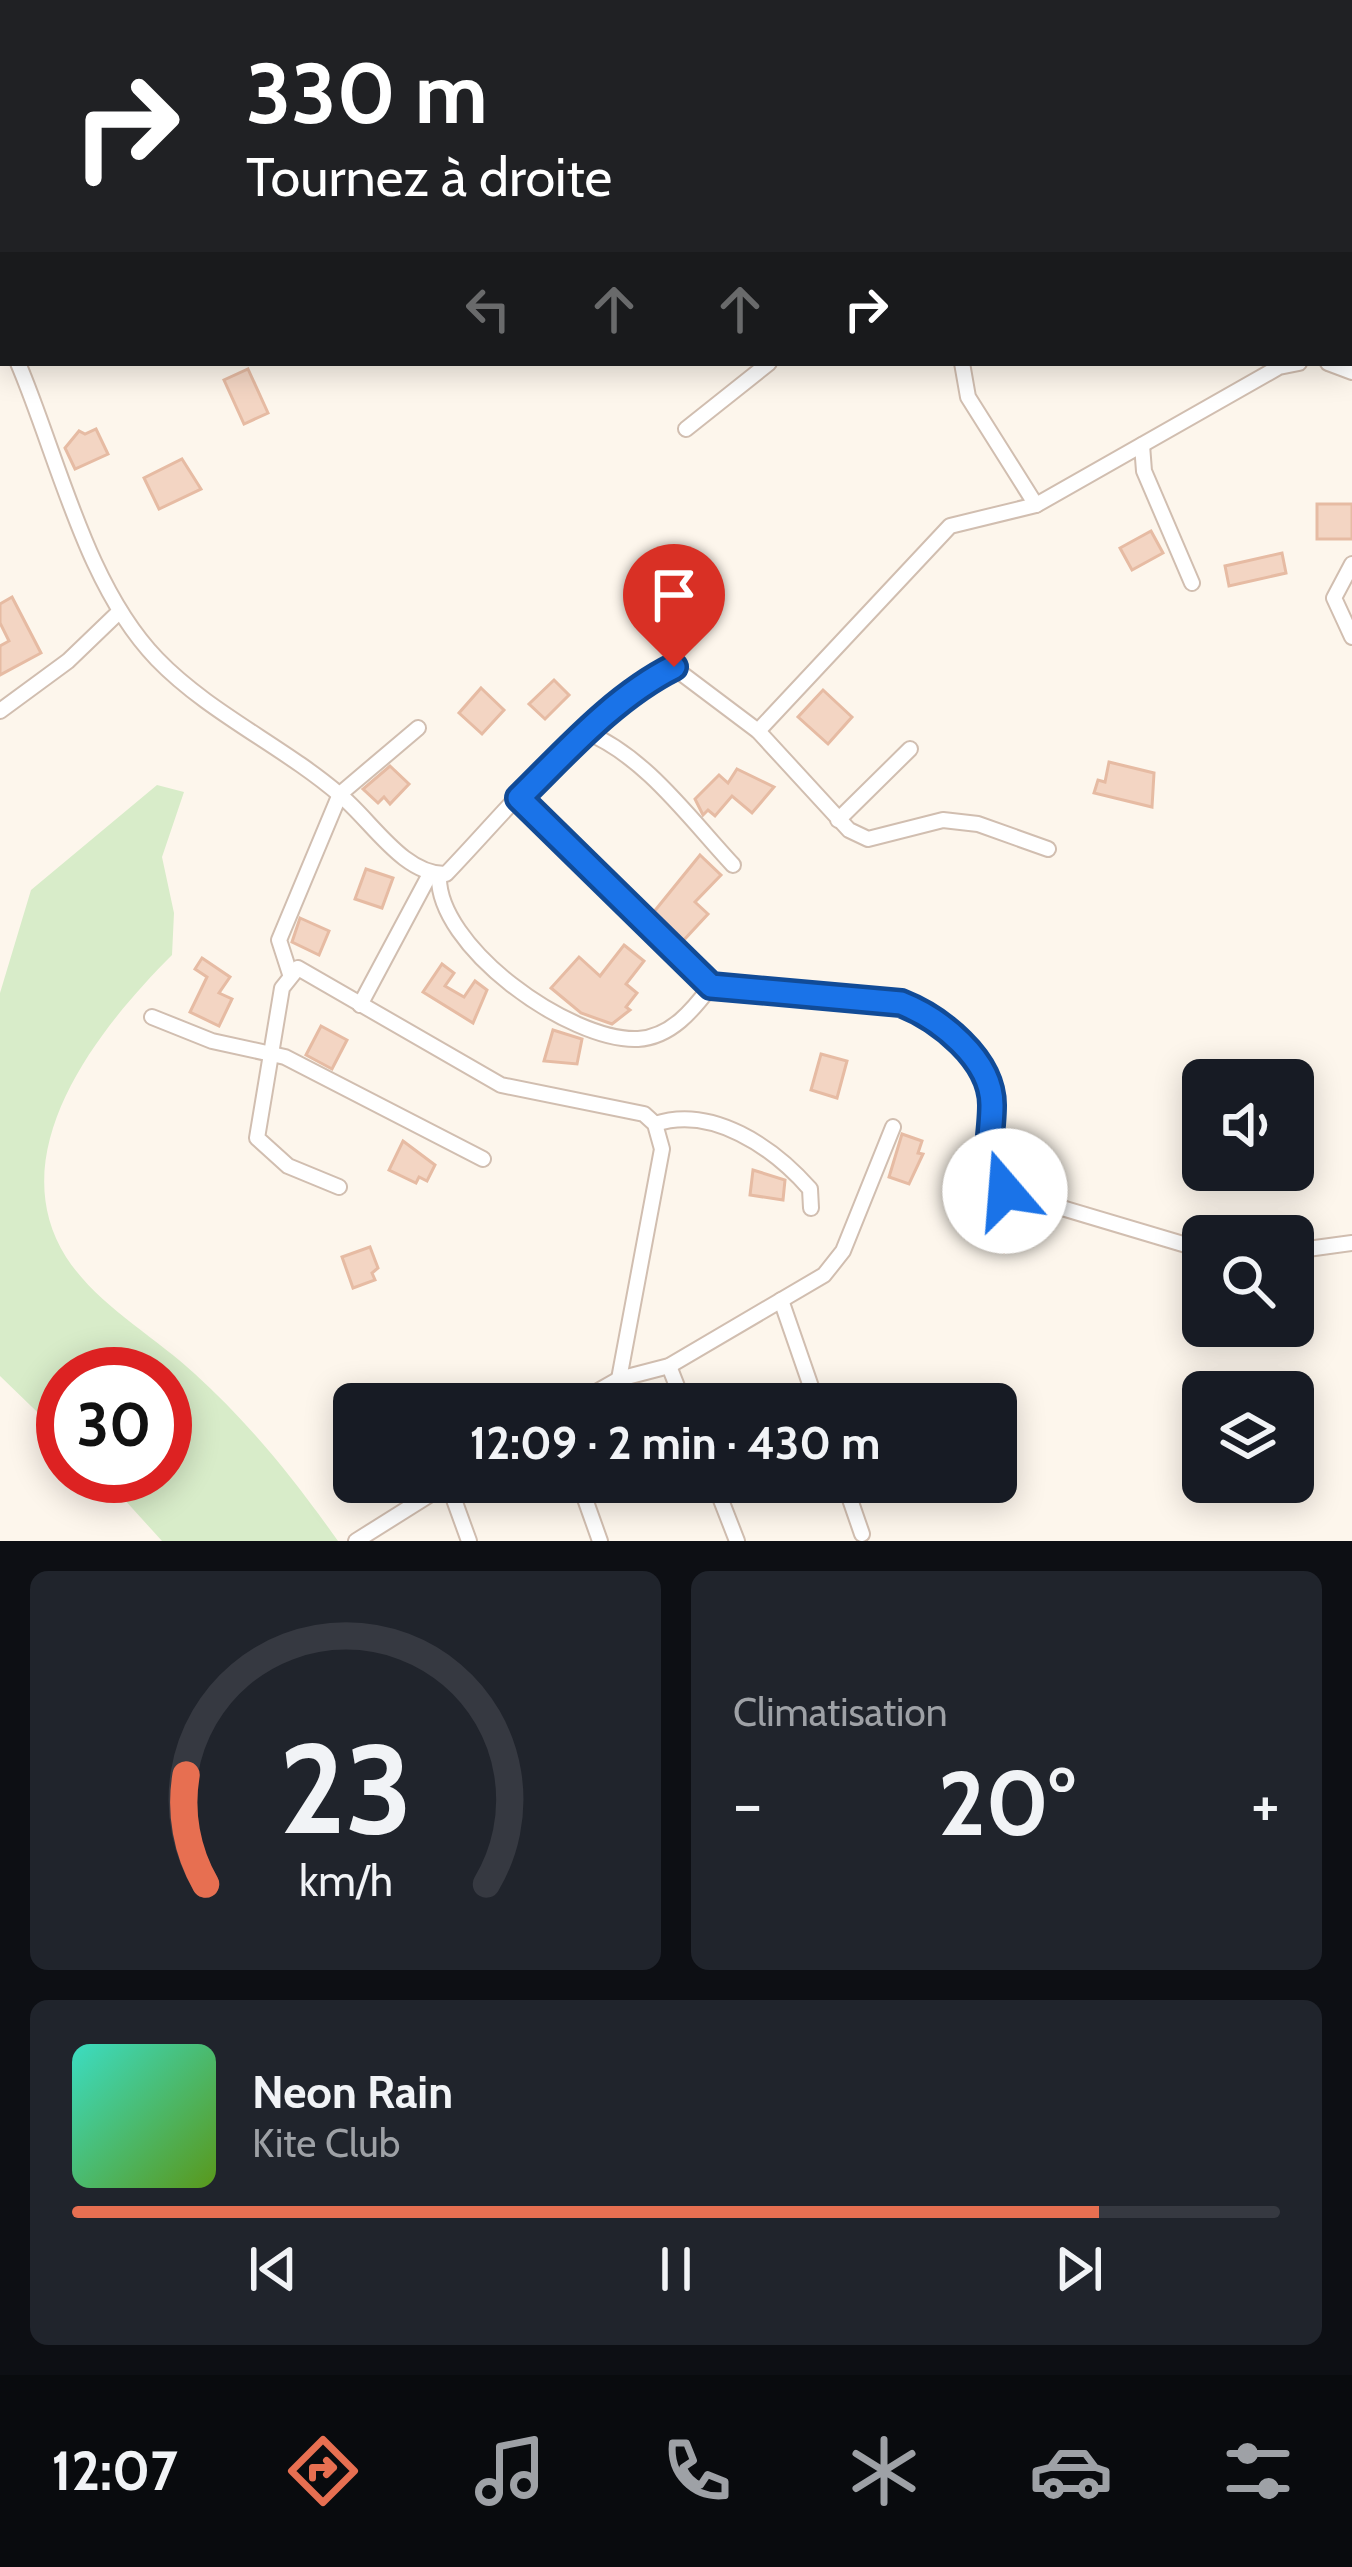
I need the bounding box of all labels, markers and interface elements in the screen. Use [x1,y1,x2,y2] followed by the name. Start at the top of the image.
[246,42,488,144] text: 330 m
[48,48,204,204] icon: right
[246,144,612,210] text: Tournez à droite
[455,276,521,342] icon: left
[581,276,647,342] icon: ahead
[707,276,773,342] icon: ahead
[833,276,899,342] icon: right
[623,544,725,667] pin
[641,562,707,628] icon: arrive
[1182,1059,1314,1503] map controls
[1182,1059,1314,1191] button: sound
[942,1128,1068,1254] position arrow
[1182,1215,1314,1347] button: search
[36,1347,192,1503] speed limit sign: 30
[1182,1371,1314,1503] button: layers
[470,1416,880,1470] text: 12:09 · 2 min · 430 m
[733,1688,948,1736] text: Climatisation
[279,1713,412,1864] text: 23
[938,1748,1075,1858] text: 20°
[733,1763,762,1844] text: −
[1251,1763,1280,1844] text: +
[299,1854,392,1906] text: km/h
[252,2065,453,2119] text: Neon Rain
[252,2119,400,2167] text: Kite Club
[240,2236,306,2302] icon: previous
[643,2236,709,2302] icon: pause
[1046,2236,1112,2302] icon: next
[281,2429,365,2513] icon: directions
[468,2429,552,2513] icon: music
[655,2429,739,2513] icon: phone
[842,2429,926,2513] icon: climate
[1029,2429,1113,2513] icon: car
[1216,2429,1300,2513] icon: filters
[52,2438,178,2504] text: 12:07

